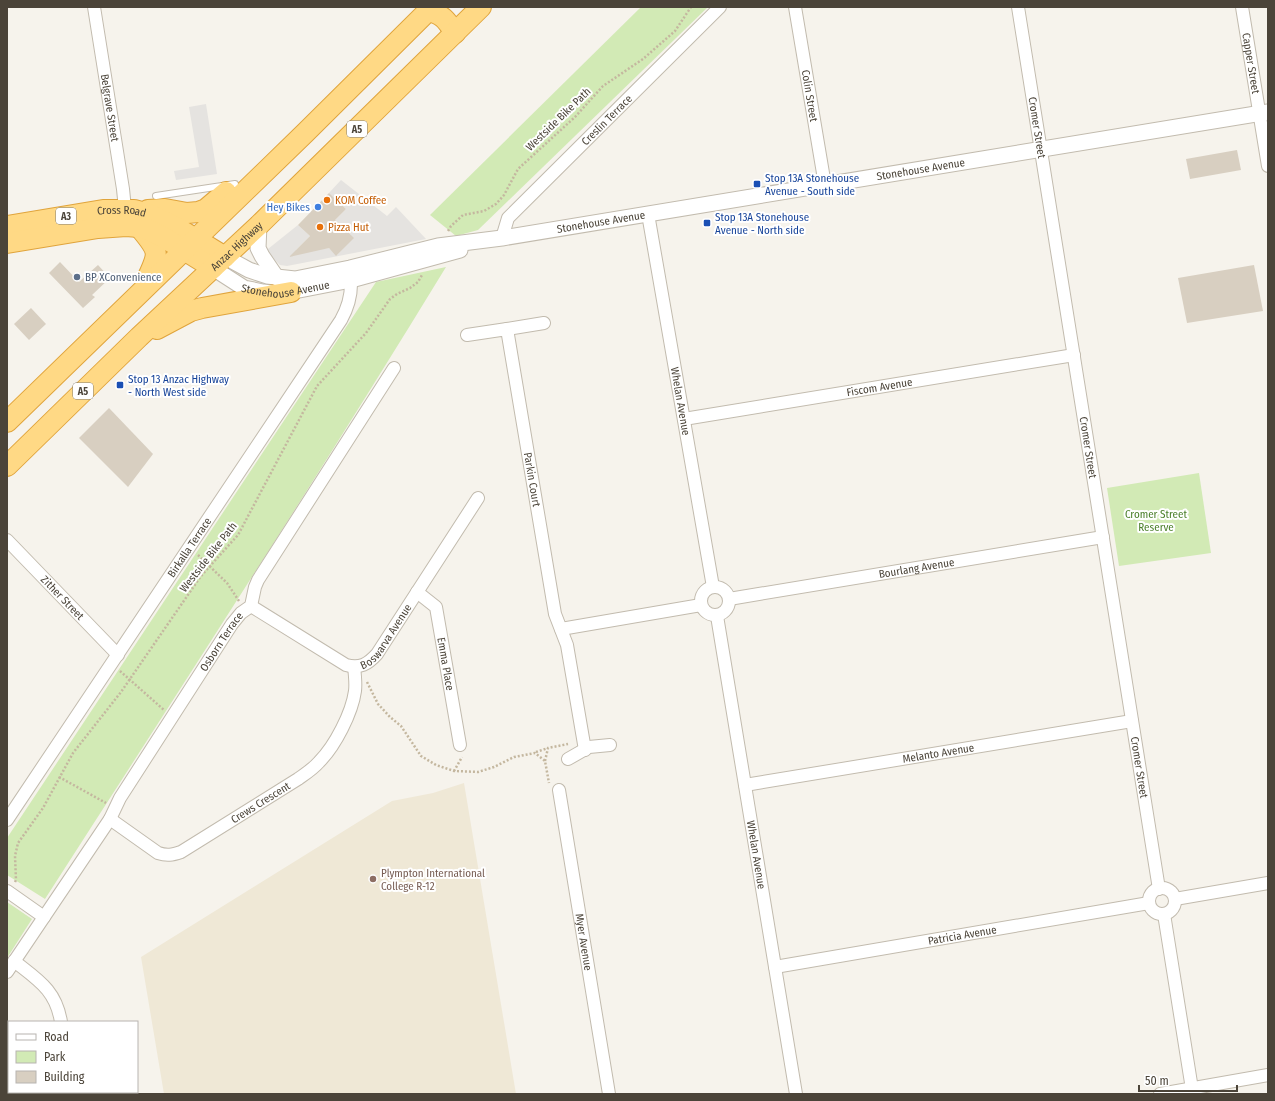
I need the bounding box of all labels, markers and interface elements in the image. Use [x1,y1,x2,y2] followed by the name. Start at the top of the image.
[1239,32,1262,95] street label: Capper Street
[799,69,820,123] street label: Colin Street
[98,73,121,143] street label: Belgrave Street
[523,85,593,154] street label: Westside Bike Path
[579,92,635,148] street label: Creslin Terrace
[1025,96,1048,160] street label: Cromer Street
[347,121,367,137] road number: A5
[876,156,966,183] street label: Stonehouse Avenue
[765,172,859,198] place label: Stop 13A Stonehouse Avenue - South side
[752,179,762,189] marker: Stop 13A Stonehouse Avenue - South side
[335,194,387,207] place label: KOM Coffee
[322,195,332,205] marker: KOM Coffee
[267,201,310,214] place label: Hey Bikes
[313,202,323,212] marker: Hey Bikes
[96,204,148,220] street label: Cross Road
[56,208,76,224] road number: A3
[556,209,646,236] street label: Stonehouse Avenue
[715,211,809,237] place label: Stop 13A Stonehouse Avenue - North side
[702,218,712,228] marker: Stop 13A Stonehouse Avenue - North side
[208,219,266,274] street label: Anzac Highway
[328,221,369,234] place label: Pizza Hut
[315,222,325,232] marker: Pizza Hut
[85,271,161,284] place label: BP XConvenience
[72,272,82,282] marker: BP XConvenience
[240,278,331,301] street label: Stonehouse Avenue
[668,366,692,436] street label: Whelan Avenue
[128,373,229,399] place label: Stop 13 Anzac Highway - North West side
[846,376,913,399] street label: Fiscom Avenue
[115,380,125,390] marker: Stop 13 Anzac Highway - North West side
[73,383,93,399] road number: A5
[1077,416,1099,480] street label: Cromer Street
[521,451,543,508] street label: Parkin Court
[1125,508,1187,534] park label: Cromer Street Reserve
[165,515,214,580] street label: Birkalla Terrace
[177,520,240,595] street label: Westside Bike Path
[878,556,955,581] street label: Bourlang Avenue
[38,573,87,623] street label: Zither Street
[358,602,415,672] street label: Boswarva Avenue
[197,610,246,674] street label: Osborn Terrace
[434,636,456,692] street label: Emma Place
[1128,736,1150,800] street label: Cromer Street
[902,741,975,766] street label: Melanto Avenue
[229,779,293,826] street label: Crews Crescent
[744,820,768,890] street label: Whelan Avenue
[381,867,485,893] place label: Plympton International College R-12
[368,874,378,884] marker: Plympton International College R-12
[572,913,595,972] street label: Myer Avenue
[927,923,998,948] street label: Patricia Avenue
[8,1021,138,1093] legend
[44,1030,69,1044] text: Road
[44,1050,66,1064] text: Park
[1139,1067,1237,1093] scale bar
[44,1070,85,1084] text: Building
[1145,1074,1169,1088] text: 50 m

